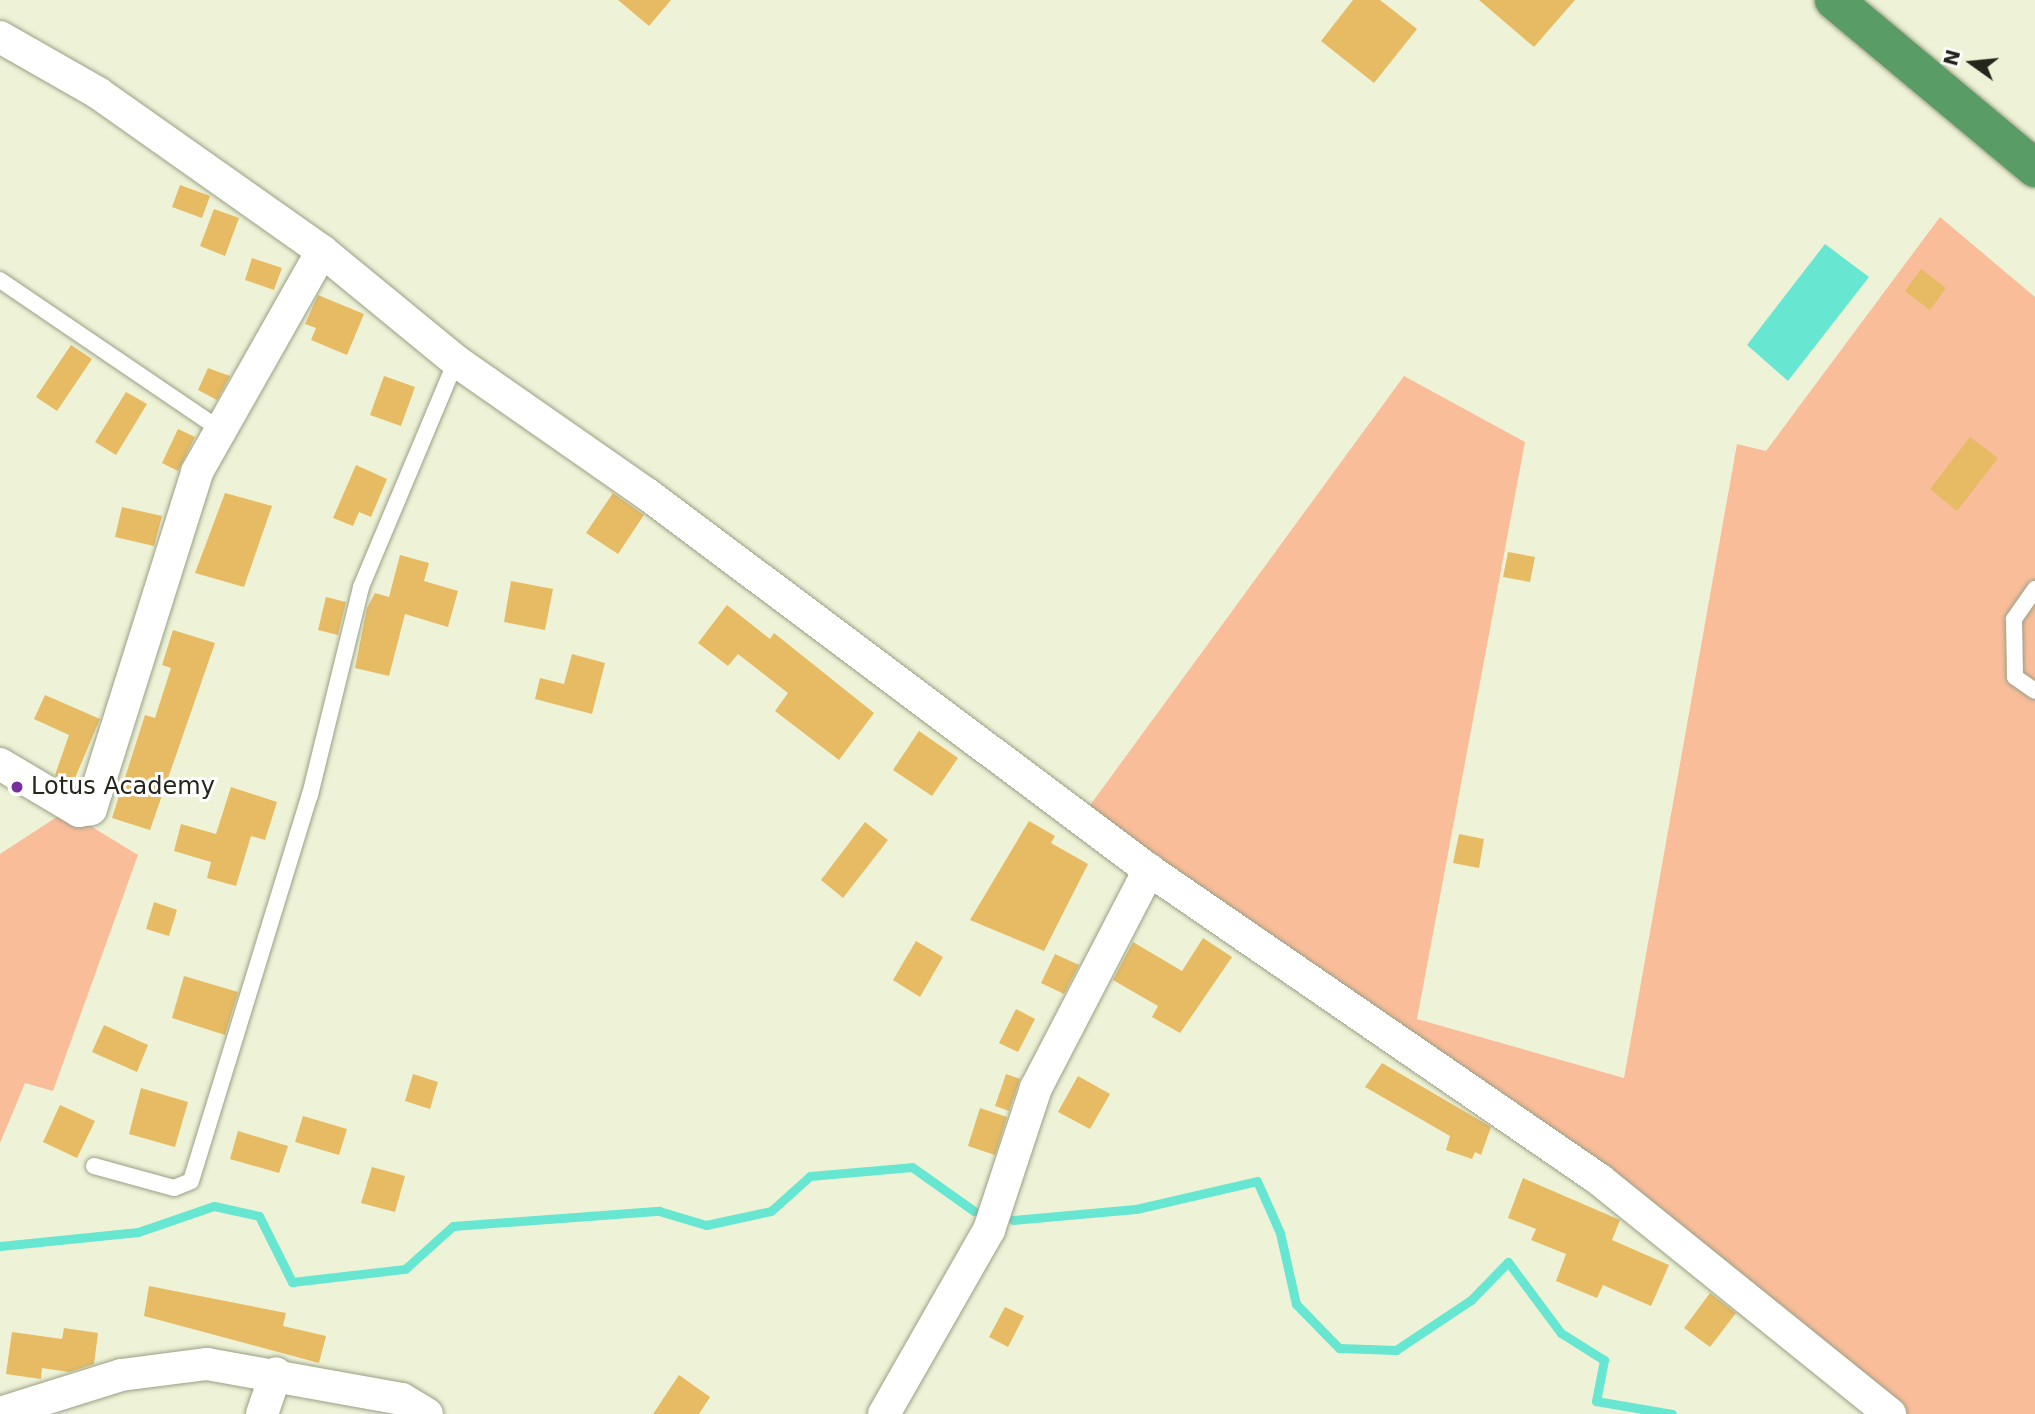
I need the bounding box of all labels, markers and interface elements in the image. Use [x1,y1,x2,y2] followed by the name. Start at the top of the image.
[1937,28,2007,98] north arrow
[1939,47,1964,68] text: N
[31,773,215,801] place label: Lotus Academy
[9,779,25,795] marker: Lotus Academy

